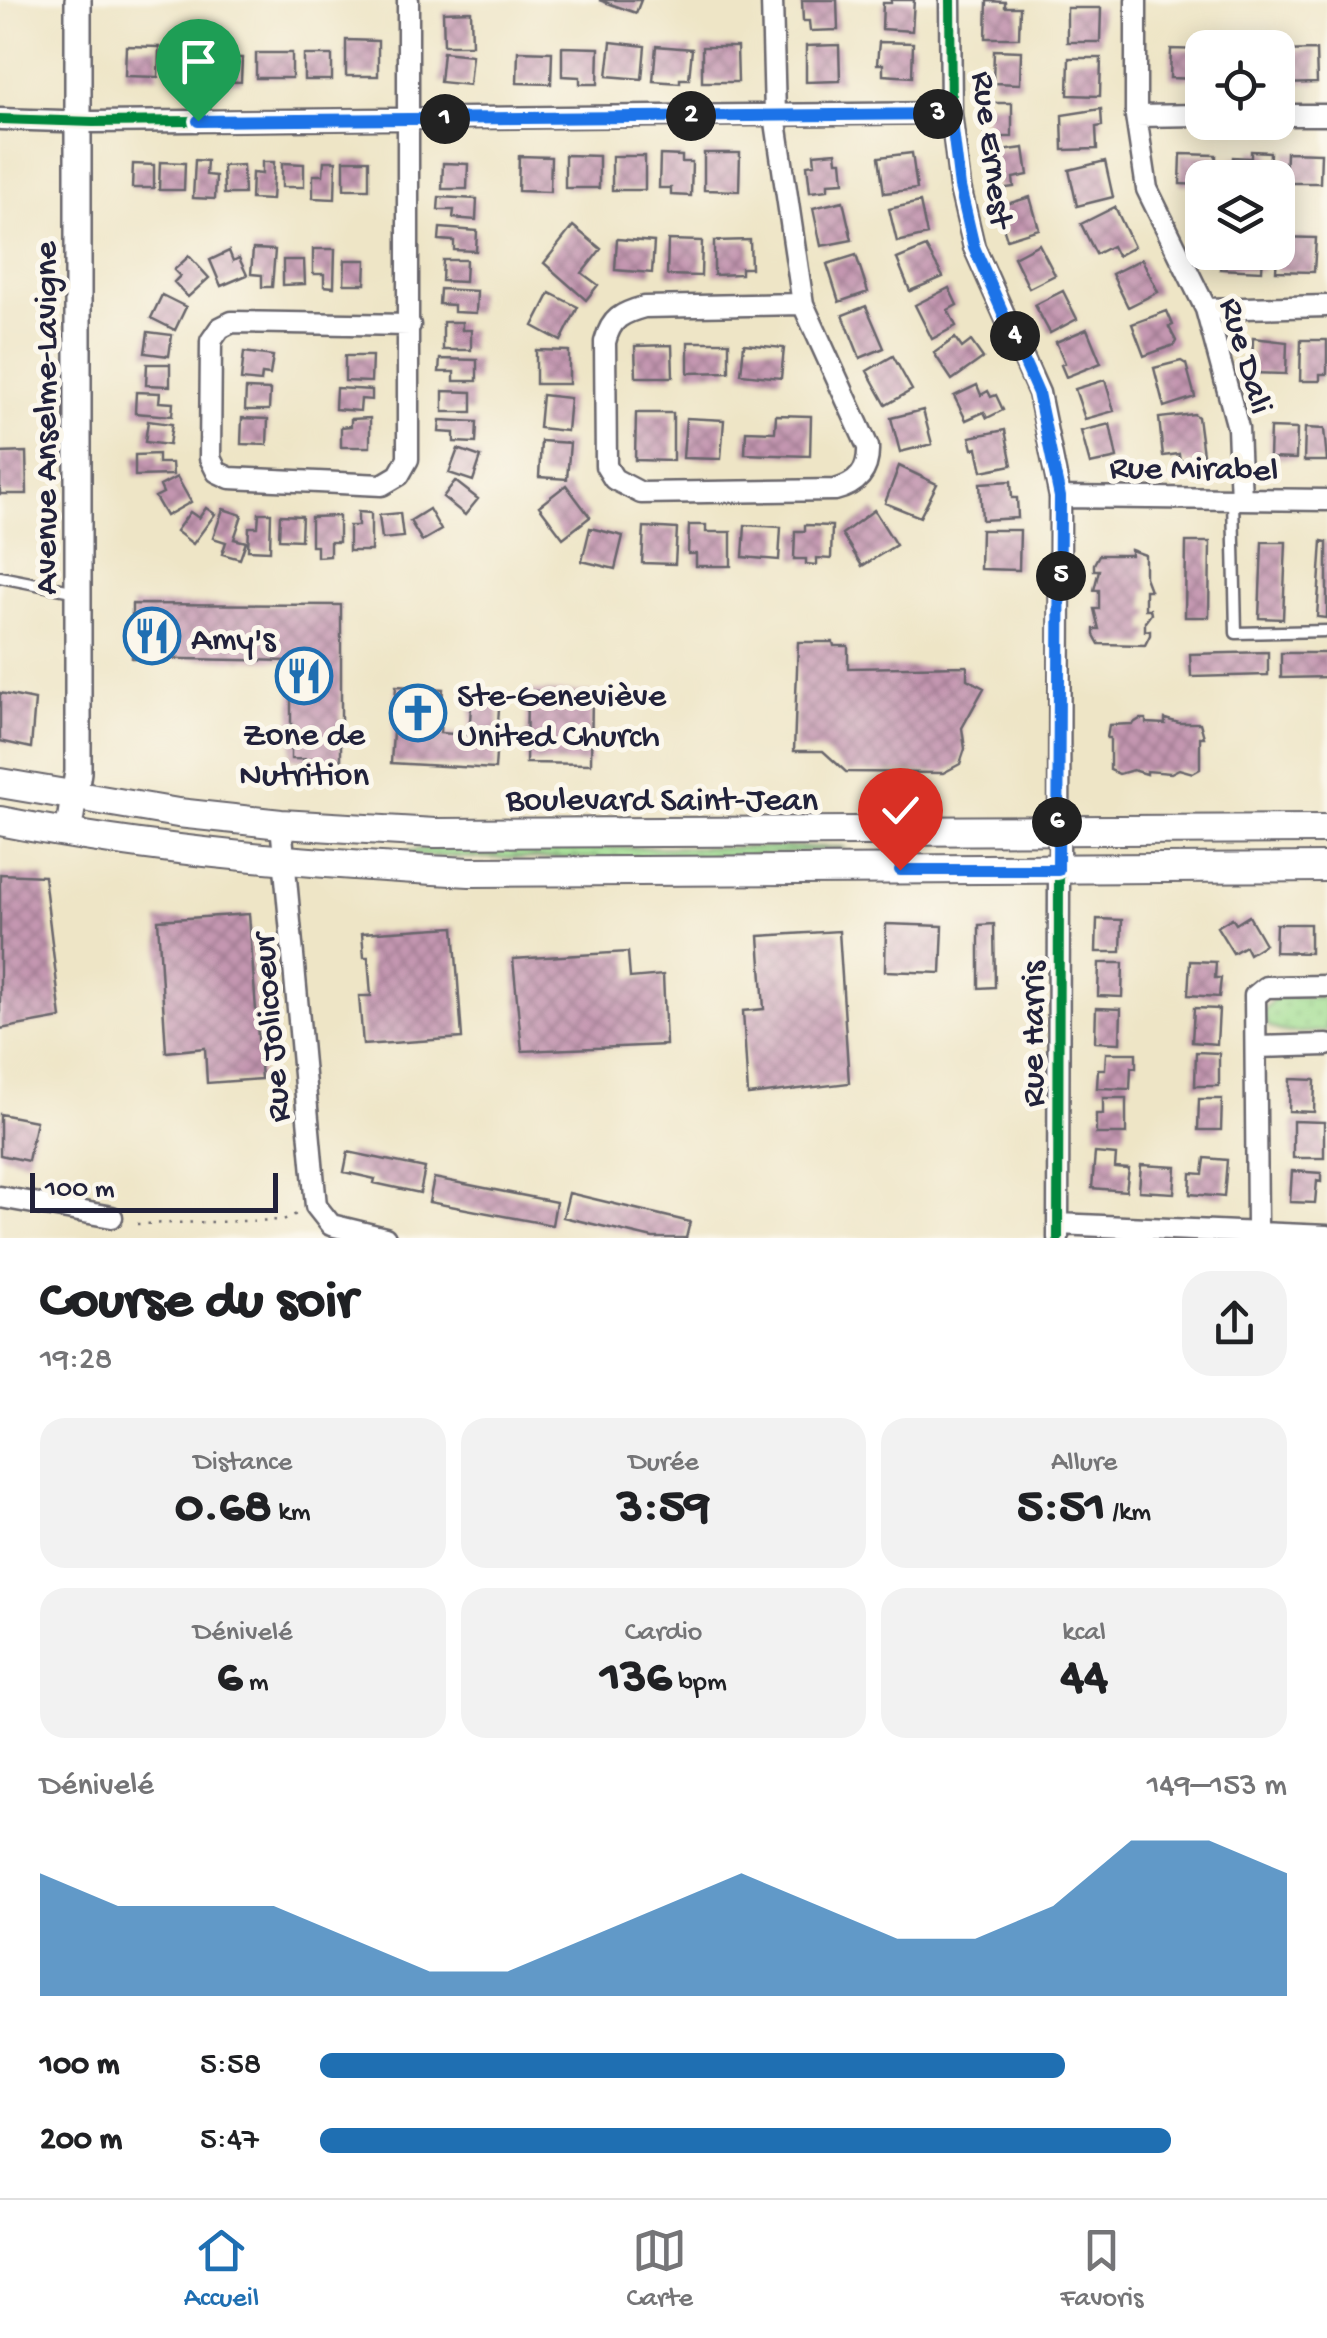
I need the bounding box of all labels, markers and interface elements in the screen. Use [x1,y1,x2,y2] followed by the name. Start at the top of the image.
[156,19,241,122] pin
[1185,30,1295,270] map controls
[1185,30,1295,140] button: locate
[171,34,226,89] icon: arrive
[960,69,1020,233] street label: Rue Ernest
[913,89,963,139] pin: 3
[666,91,716,141] pin: 2
[420,94,470,144] pin: 1
[931,97,945,130] text: 3
[684,99,698,132] text: 2
[439,102,451,135] text: 1
[1185,160,1295,270] button: layers
[28,240,69,595] street label: Avenue Anselme-Lavigne
[1208,294,1280,419] street label: Rue Dali
[990,311,1040,361] pin: 4
[1008,319,1022,352] text: 4
[1109,450,1279,493] street label: Rue Mirabel
[1036,551,1086,601] pin: 5
[1054,559,1068,592] text: 5
[122,606,182,666] restaurant icon: Amy's
[191,621,277,662] place label: Amy's
[274,646,334,706] restaurant icon: Zone de Nutrition
[457,678,667,759] place label: Ste-Geneviève United Church
[388,683,448,743] church icon: Ste-Geneviève United Church
[239,717,369,798] place label: Zone de Nutrition
[858,768,943,871] pin
[505,782,818,823] street label: Boulevard Saint-Jean
[873,783,928,838] icon: check
[1032,797,1082,847] pin: 6
[1050,805,1064,838] text: 6
[245,928,302,1124] street label: Rue Jolicoeur
[1015,960,1056,1107] street label: Rue Harris
[30,1168,278,1212] scale bar
[45,1174,115,1207] text: 100 m
[1182,1271,1287,1376] button: share
[40,1272,357,1336] text: Course du soir
[40,1342,112,1380] text: 19:28
[193,1447,292,1480] text: Distance
[628,1447,699,1480] text: Durée
[1051,1447,1117,1480] text: Allure
[175,1480,272,1539] text: 0.68
[617,1480,710,1539] text: 3:59
[1017,1480,1106,1539] text: 5:51
[272,1497,311,1530] text: km
[1106,1497,1151,1530] text: /km
[193,1617,293,1650] text: Dénivelé
[625,1617,702,1650] text: Cardio
[1062,1617,1106,1650] text: kcal
[217,1650,242,1709] text: 6
[600,1650,672,1709] text: 136
[1060,1650,1108,1709] text: 44
[242,1667,269,1700] text: m
[672,1667,727,1700] text: bpm
[40,1768,154,1806] text: Dénivelé
[1147,1768,1287,1806] text: 149–153 m
[40,2047,120,2085] text: 100 m
[200,2047,261,2085] text: 5:58
[40,2122,122,2160] text: 200 m
[200,2122,259,2160] text: 5:47
[184,2223,259,2316] tab: Accueil
[626,2223,693,2316] tab: Carte
[1060,2223,1143,2316] tab: Favoris

